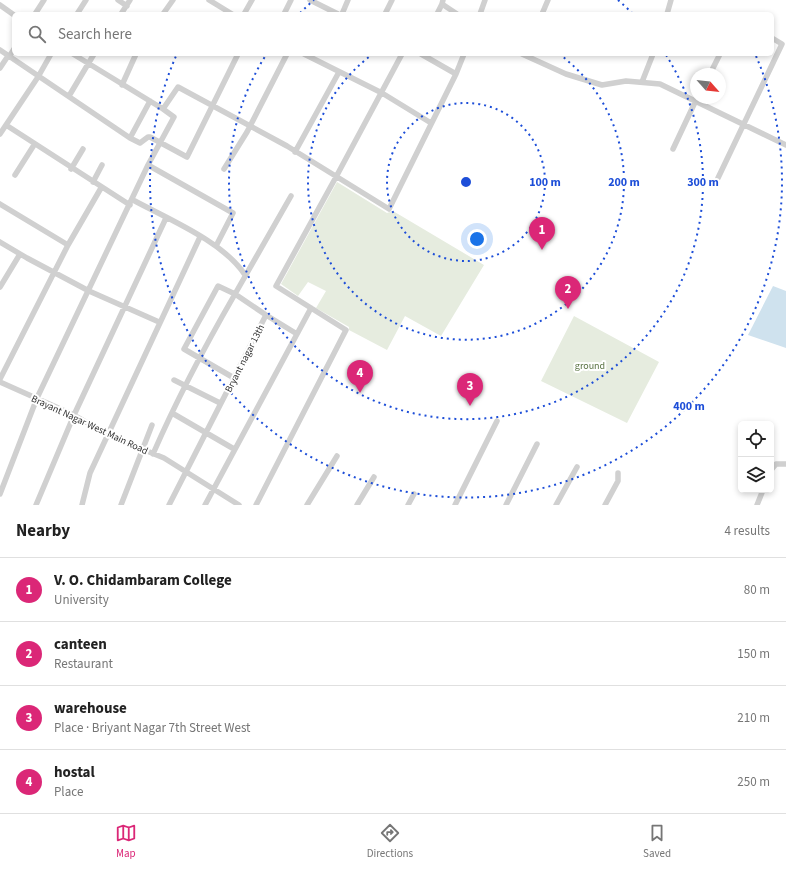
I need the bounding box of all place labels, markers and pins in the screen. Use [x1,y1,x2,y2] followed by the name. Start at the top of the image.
[459,175,473,189] centre of rings
[529,217,555,250] pin: 1
[555,276,581,309] pin: 2
[347,360,373,393] pin: 4
[457,373,483,406] pin: 3

